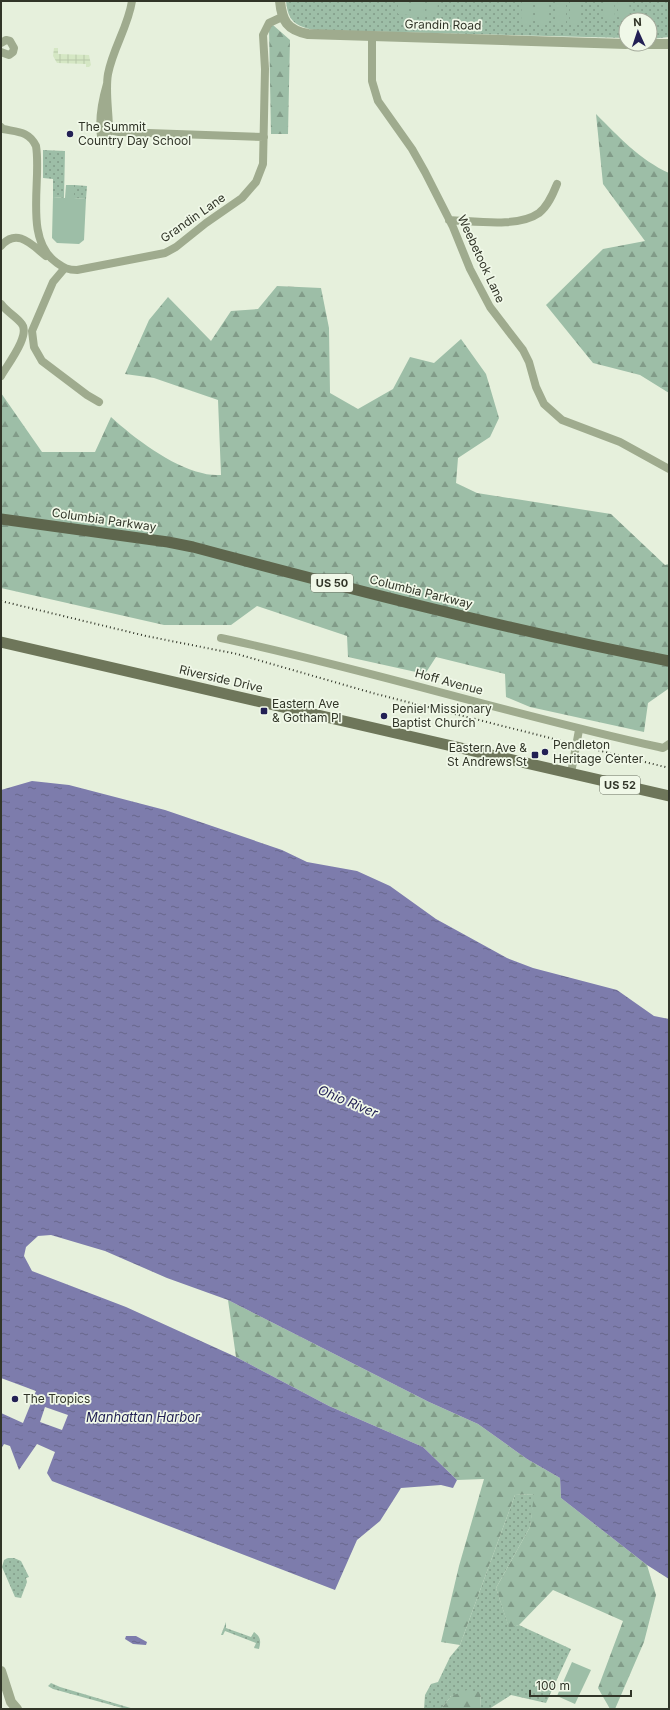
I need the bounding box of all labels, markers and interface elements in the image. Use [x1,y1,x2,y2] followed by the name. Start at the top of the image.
[618,12,658,52] north arrow
[633,15,642,29] text: N
[404,16,482,33] street label: Grandin Road
[78,119,191,148] place label: The Summit Country Day School
[65,129,75,139] marker: The Summit Country Day School
[157,190,228,245] street label: Grandin Lane
[455,212,508,305] street label: Weebetook Lane
[51,505,158,534] street label: Columbia Parkway
[368,571,474,612] street label: Columbia Parkway
[311,574,353,592] road number: US 50
[178,662,264,695] street label: Riverside Drive
[413,665,485,698] street label: Hoff Avenue
[272,696,341,725] place label: Eastern Ave & Gotham Pl
[392,701,492,730] place label: Peniel Missionary Baptist Church
[259,706,269,716] marker: Eastern Ave & Gotham Pl
[379,711,389,721] marker: Peniel Missionary Baptist Church
[553,737,644,766] place label: Pendleton Heritage Center
[447,740,527,769] place label: Eastern Ave & St Andrews St
[540,747,550,757] marker: Pendleton Heritage Center
[530,750,540,760] marker: Eastern Ave & St Andrews St
[600,776,640,794] road number: US 52
[316,1081,381,1121] water label: Ohio River
[23,1391,90,1406] place label: The Tropics
[10,1394,20,1404] marker: The Tropics
[86,1409,201,1425] water label: Manhattan Harbor
[530,1672,631,1698] scale bar
[536,1678,570,1693] text: 100 m

